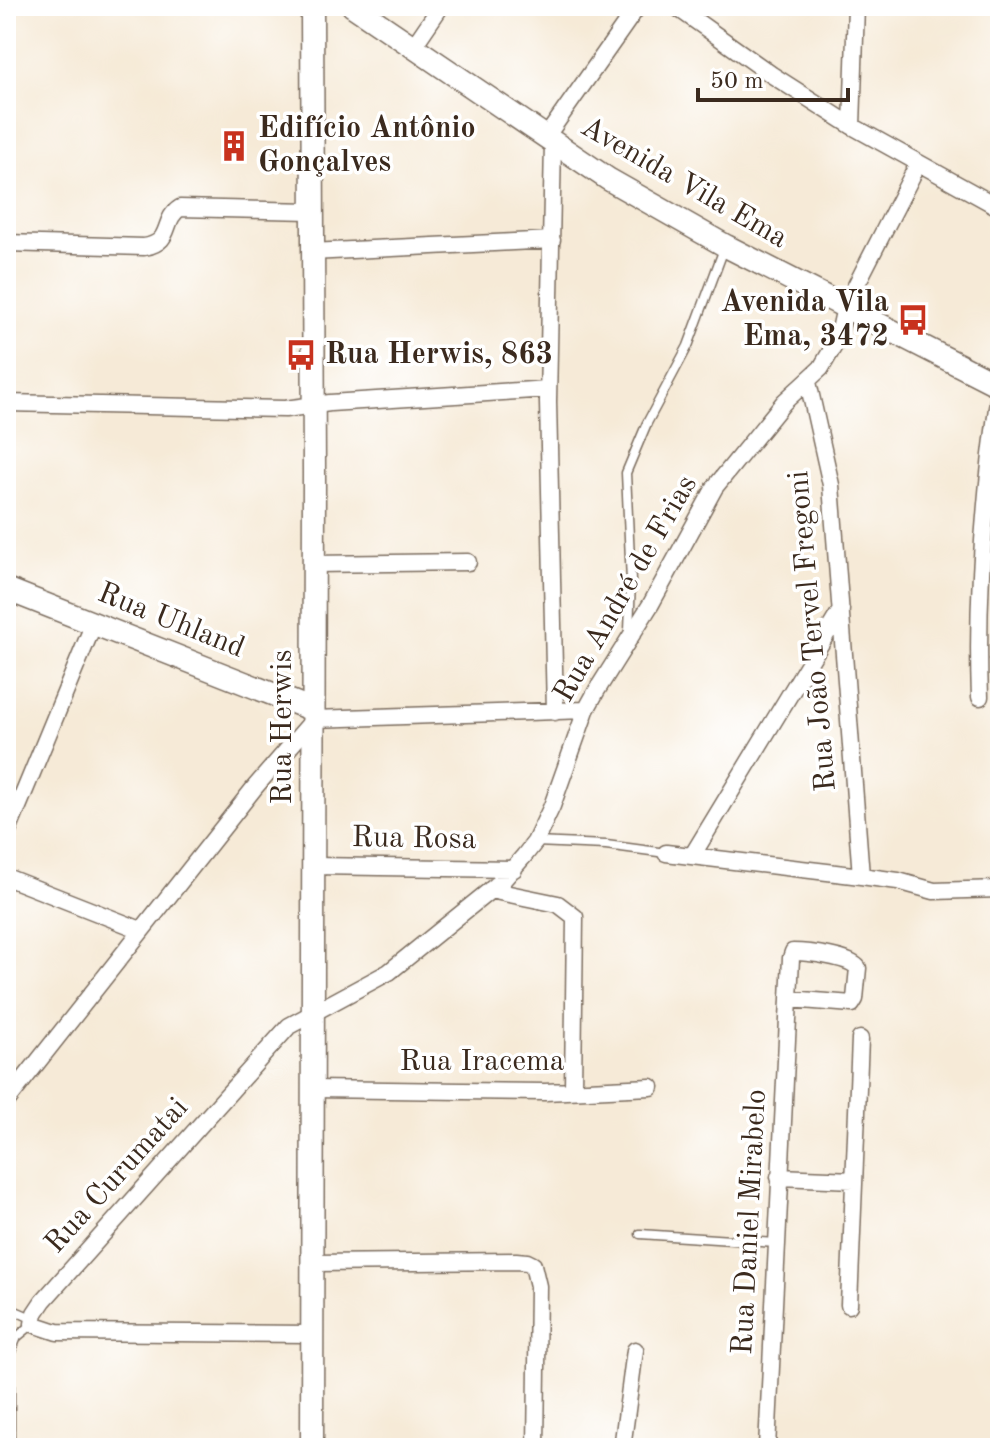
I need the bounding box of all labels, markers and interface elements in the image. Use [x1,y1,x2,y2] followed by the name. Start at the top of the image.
[698,52,848,102] scale bar
[710,70,764,94] text: 50 m
[576,112,793,254] street label: Avenida Vila Ema
[258,114,476,178] place label: Edifício Antônio Gonçalves
[217,129,251,163] building icon: Edifício Antônio Gonçalves
[721,288,889,352] place label: Avenida Vila Ema, 3472
[896,303,930,337] bus stop icon: Avenida Vila Ema, 3472
[284,338,318,372] bus stop icon: Rua Herwis, 863
[325,340,553,370] place label: Rua Herwis, 863
[784,469,842,793] street label: Rua João Tervel Fregoni
[549,470,703,708] street label: Rua André de Frias
[93,578,249,664] street label: Rua Uhland
[268,650,298,804] street label: Rua Herwis
[351,823,477,855] street label: Rua Rosa
[399,1047,565,1077] street label: Rua Iracema
[728,1088,772,1356] street label: Rua Daniel Mirabelo
[40,1093,194,1259] street label: Rua Curumatai

